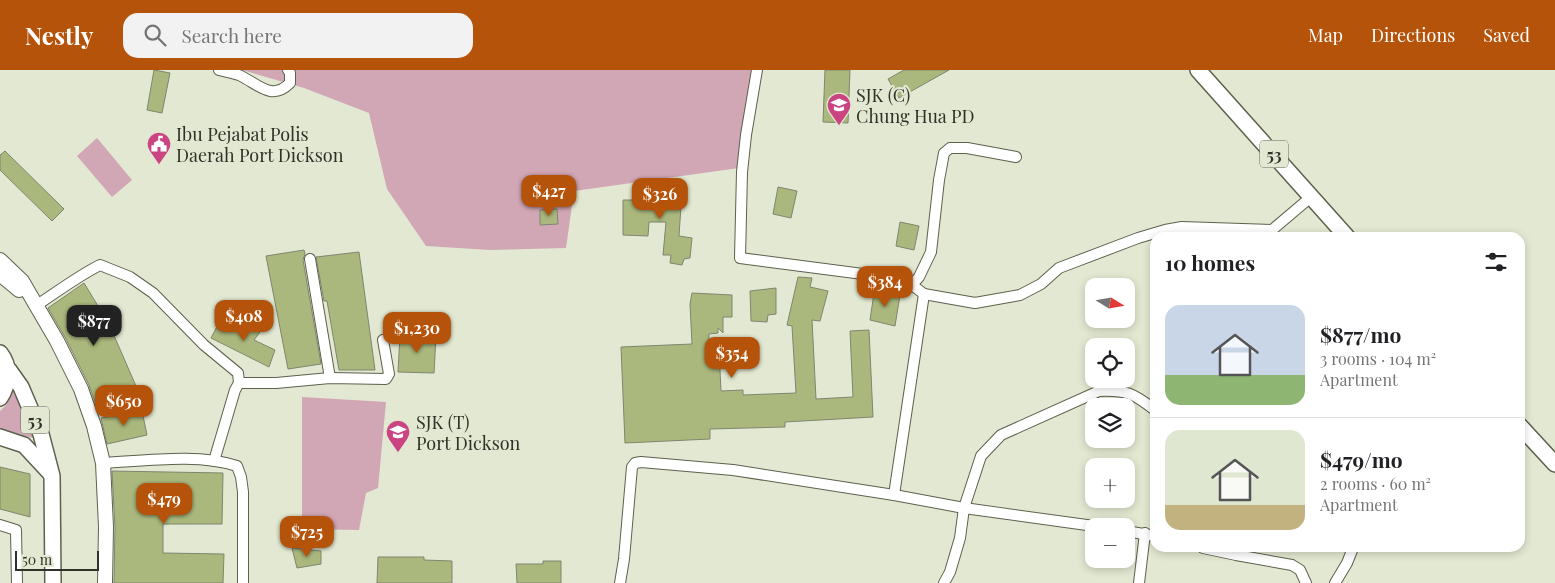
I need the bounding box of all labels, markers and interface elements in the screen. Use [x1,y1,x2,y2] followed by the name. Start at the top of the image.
[123,13,473,58] search box
[25,19,93,51] text: Nestly
[141,21,169,49] icon: search
[181,22,282,48] text: Search here
[1308,23,1343,47] text: Map
[1371,23,1455,47] text: Directions
[1483,23,1530,47] text: Saved
[856,83,975,128] place label: SJK (C) Chung Hua PD
[826,92,852,126] school or university icon: SJK (C) Chung Hua PD
[176,122,344,167] place label: Ibu Pejabat Polis Daerah Port Dickson
[146,131,172,165] public building icon: Ibu Pejabat Polis Daerah Port Dickson
[1260,140,1288,168] road number: 53
[519,174,579,217] pin: $427
[630,178,690,220] pin: $326
[532,180,566,201] text: $427
[643,183,677,204] text: $326
[1165,248,1255,276] text: 10 homes
[1482,248,1510,276] icon: filters
[855,266,915,308] pin: $384
[868,271,902,292] text: $384
[1085,278,1135,328] north arrow
[1085,278,1135,568] map controls
[214,300,274,342] pin: $408
[64,304,124,347] pin: $877
[226,305,262,326] text: $408
[78,310,110,331] text: $877
[376,312,458,354] pin: $1,230
[394,317,440,338] text: $1,230
[1320,320,1401,348] text: $877/mo
[1205,325,1265,385] icon: home
[702,336,762,379] pin: $354
[1085,338,1135,388] button: locate
[716,342,748,363] text: $354
[1320,348,1436,369] text: 3 rooms · 104 m²
[1320,369,1398,390] text: Apartment
[94,384,154,427] pin: $650
[106,390,142,411] text: $650
[1085,398,1135,448] button: layers
[21,406,49,434] road number: 53
[416,410,521,455] place label: SJK (T) Port Dickson
[385,419,411,453] school or university icon: SJK (T) Port Dickson
[1320,445,1403,473] text: $479/mo
[1205,450,1265,510] icon: home
[1085,458,1135,508] button: +
[1320,473,1431,494] text: 2 rooms · 60 m²
[134,482,194,525] pin: $479
[147,488,181,509] text: $479
[1320,494,1398,515] text: Apartment
[277,516,337,558] pin: $725
[1085,518,1135,568] button: −
[291,521,323,542] text: $725
[15,548,99,571] scale bar
[22,550,52,569] text: 50 m

